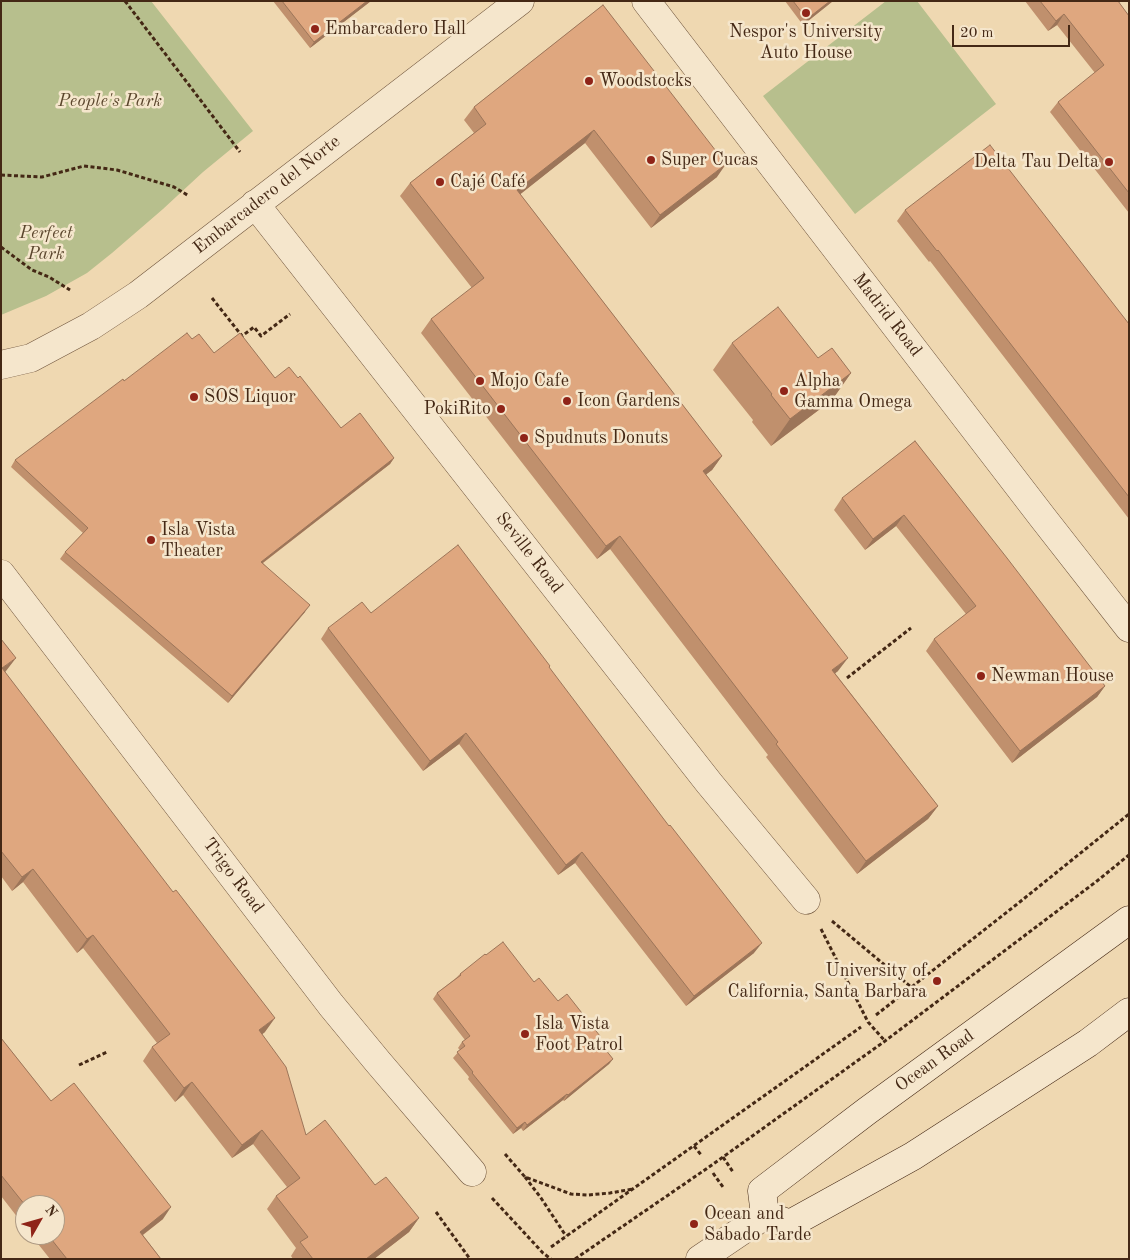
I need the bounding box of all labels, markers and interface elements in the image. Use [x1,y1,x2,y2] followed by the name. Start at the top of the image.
[800,7,812,19] marker: Nespor's University Auto House
[955,15,1072,47] scale bar
[325,18,466,40] place label: Embarcadero Hall
[729,21,883,64] place label: Nespor's University Auto House
[309,23,321,35] marker: Embarcadero Hall
[960,26,994,41] text: 20 m
[599,70,692,92] place label: Woodstocks
[583,75,595,87] marker: Woodstocks
[58,90,162,112] park label: People's Park
[189,131,345,259] street label: Embarcadero del Norte
[661,149,758,171] place label: Super Cucas
[974,151,1099,173] place label: Delta Tau Delta
[645,154,657,166] marker: Super Cucas
[1103,156,1115,168] marker: Delta Tau Delta
[450,171,525,193] place label: Cajé Café
[434,176,446,188] marker: Cajé Café
[19,222,73,264] park label: Perfect Park
[848,269,926,361] street label: Madrid Road
[490,370,569,392] place label: Mojo Cafe
[794,370,912,412] place label: Alpha Gamma Omega
[474,375,486,387] marker: Mojo Cafe
[778,385,790,397] marker: Alpha Gamma Omega
[204,386,296,408] place label: SOS Liquor
[577,390,680,412] place label: Icon Gardens
[188,391,200,403] marker: SOS Liquor
[561,395,573,407] marker: Icon Gardens
[424,398,491,420] place label: PokiRito
[495,403,507,415] marker: PokiRito
[534,427,668,449] place label: Spudnuts Donuts
[518,432,530,444] marker: Spudnuts Donuts
[491,508,567,598] street label: Seville Road
[161,519,236,562] place label: Isla Vista Theater
[145,534,157,546] marker: Isla Vista Theater
[991,665,1114,687] place label: Newman House
[975,670,987,682] marker: Newman House
[198,834,268,918] street label: Trigo Road
[727,960,927,1002] place label: University of California, Santa Barbara
[931,975,943,987] marker: University of California, Santa Barbara
[535,1013,623,1056] place label: Isla Vista Foot Patrol
[891,1025,979,1097] street label: Ocean Road
[519,1028,531,1040] marker: Isla Vista Foot Patrol
[15,1195,65,1245] north arrow
[42,1203,60,1220] text: N
[704,1203,811,1246] place label: Ocean and Sabado Tarde
[688,1218,700,1230] marker: Ocean and Sabado Tarde

